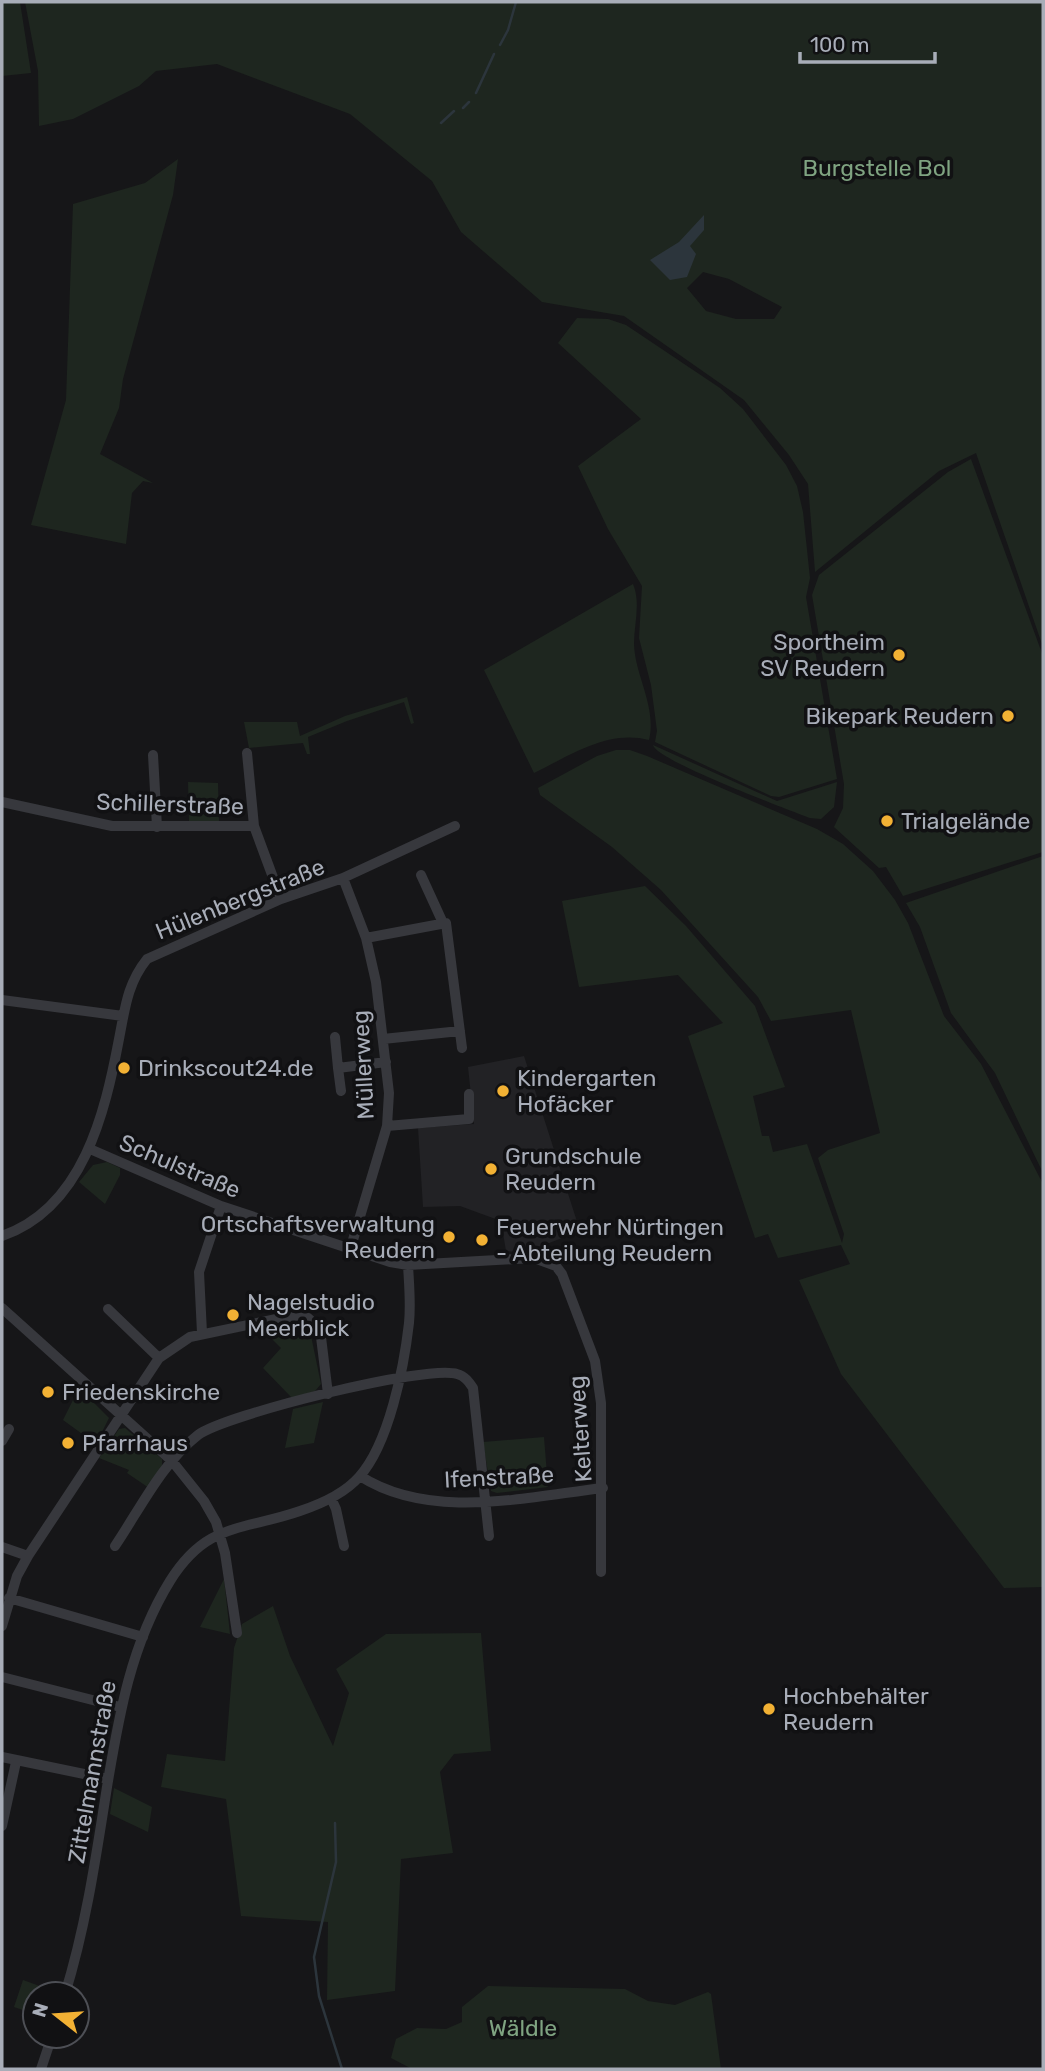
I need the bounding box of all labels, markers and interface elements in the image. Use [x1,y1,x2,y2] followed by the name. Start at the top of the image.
[800,21,935,65] scale bar
[810,32,869,57] text: 100 m
[803,154,951,182] park label: Burgstelle Bol
[760,628,885,682] place label: Sportheim SV Reudern
[891,647,907,663] marker: Sportheim SV Reudern
[806,702,994,730] place label: Bikepark Reudern
[1000,708,1016,724] marker: Bikepark Reudern
[96,787,244,821] street label: Schillerstraße
[901,807,1030,835] place label: Trialgelände
[879,813,895,829] marker: Trialgelände
[151,852,329,946] street label: Hülenbergstraße
[346,1010,380,1120] street label: Müllerweg
[138,1054,314,1082] place label: Drinkscout24.de
[116,1060,132,1076] marker: Drinkscout24.de
[517,1064,656,1118] place label: Kindergarten Hofäcker
[495,1083,511,1099] marker: Kindergarten Hofäcker
[115,1128,245,1204] street label: Schulstraße
[505,1142,642,1196] place label: Grundschule Reudern
[483,1161,499,1177] marker: Grundschule Reudern
[201,1210,435,1264] place label: Ortschaftsverwaltung Reudern
[496,1213,724,1267] place label: Feuerwehr Nürtingen - Abteilung Reudern
[441,1229,457,1245] marker: Ortschaftsverwaltung Reudern
[474,1232,490,1248] marker: Feuerwehr Nürtingen - Abteilung Reudern
[247,1288,375,1342] place label: Nagelstudio Meerblick
[225,1307,241,1323] marker: Nagelstudio Meerblick
[562,1375,598,1483] street label: Kelterweg
[62,1378,220,1406] place label: Friedenskirche
[40,1384,56,1400] marker: Friedenskirche
[82,1429,188,1457] place label: Pfarrhaus
[60,1435,76,1451] marker: Pfarrhaus
[443,1460,555,1494] street label: Ifenstraße
[62,1678,122,1866] street label: Zittelmannstraße
[783,1682,929,1736] place label: Hochbehälter Reudern
[761,1701,777,1717] marker: Hochbehälter Reudern
[21,1980,91,2050] north arrow
[27,2000,53,2020] text: N
[489,2014,557,2042] park label: Wäldle

